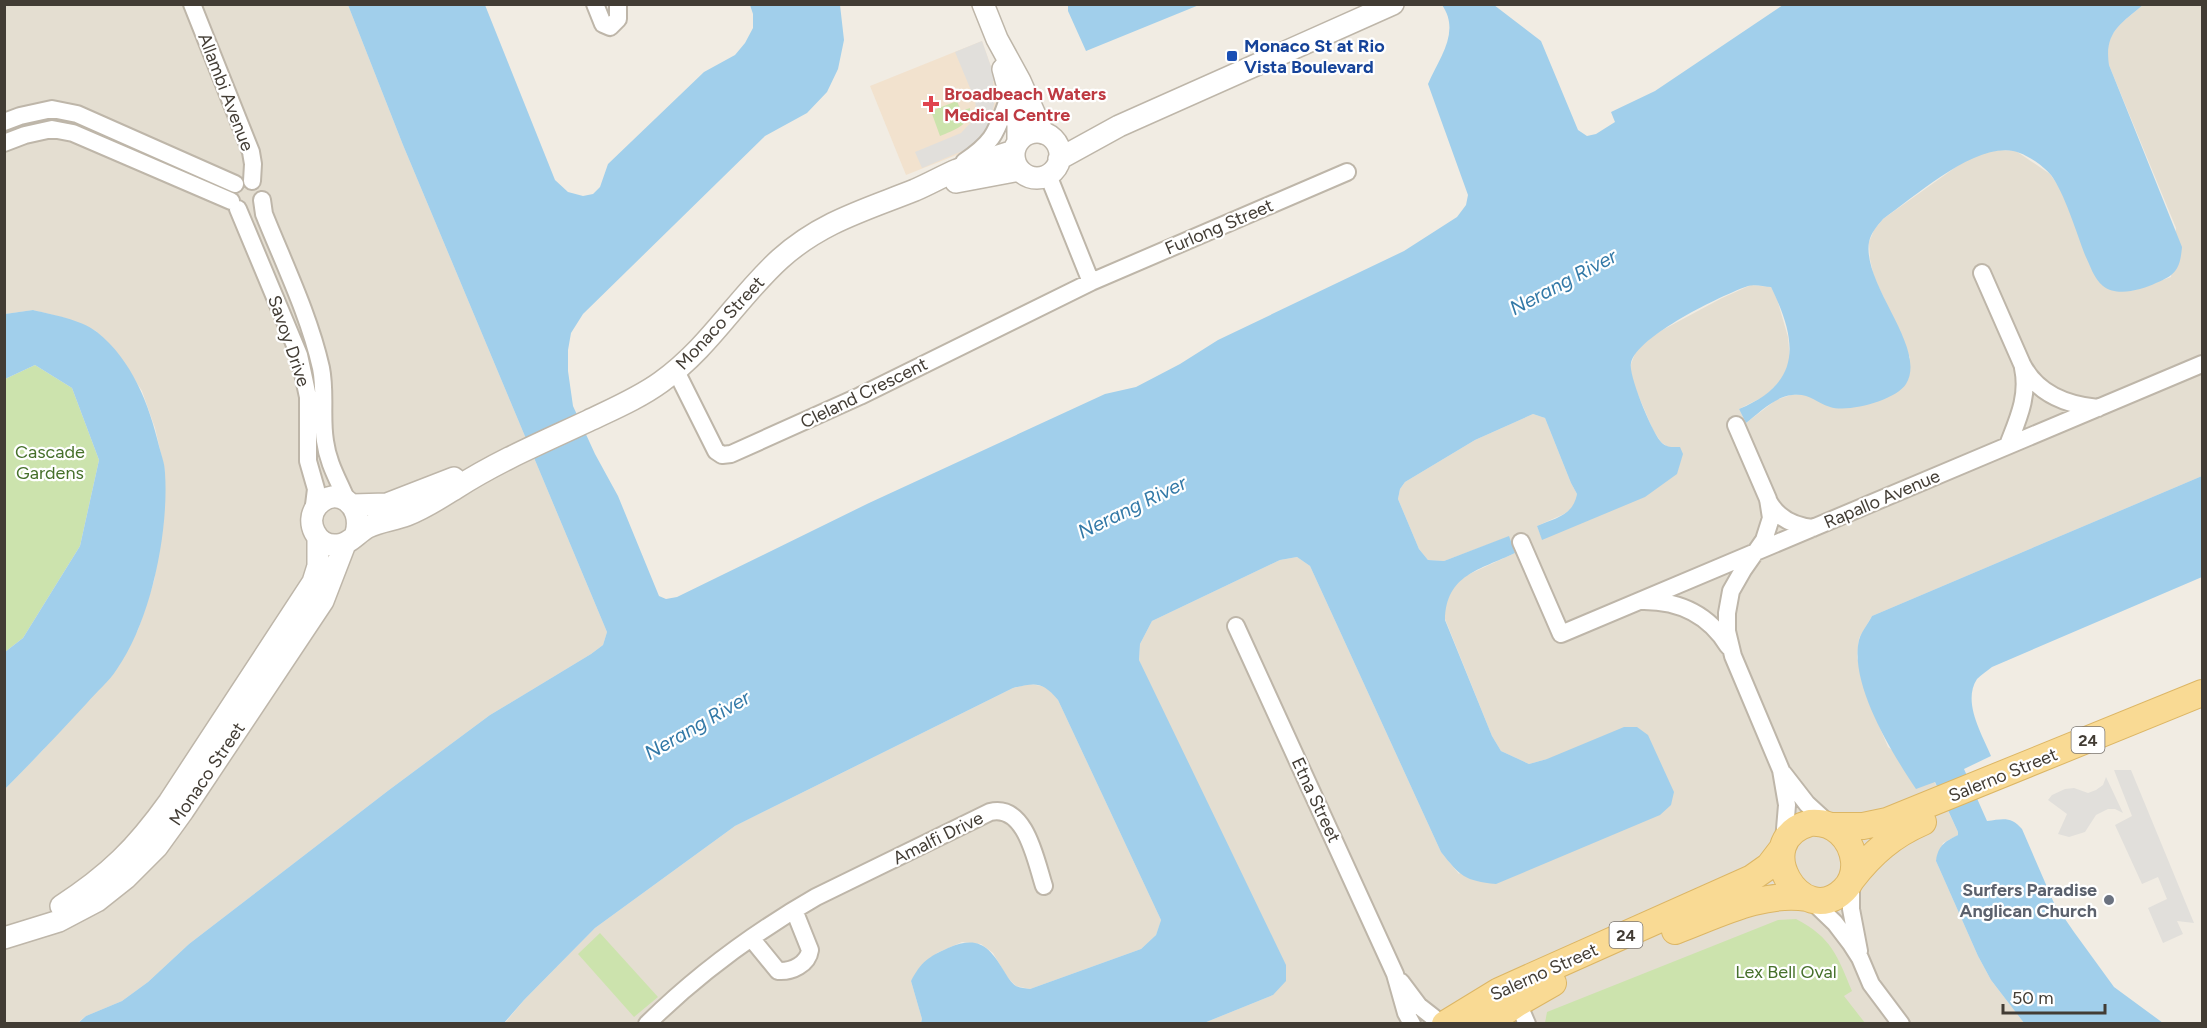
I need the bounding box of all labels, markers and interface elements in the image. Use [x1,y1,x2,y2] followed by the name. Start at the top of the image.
[193,30,259,154] street label: Allambi Avenue
[1244,35,1385,78] place label: Monaco St at Rio Vista Boulevard
[1225,49,1239,63] marker: Monaco St at Rio Vista Boulevard
[944,83,1107,126] place label: Broadbeach Waters Medical Centre
[922,95,940,113] marker: Broadbeach Waters Medical Centre
[1162,194,1277,260] street label: Furlong Street
[1505,243,1622,320] water label: Nerang River
[671,272,769,374] street label: Monaco Street
[263,293,315,390] street label: Savoy Drive
[797,353,931,433] street label: Cleland Crescent
[15,441,85,484] park label: Cascade Gardens
[1821,465,1943,533] street label: Rapallo Avenue
[1074,470,1191,544] water label: Nerang River
[640,685,755,765] water label: Nerang River
[164,718,250,830] street label: Monaco Street
[2072,727,2104,753] road number: 24
[1945,743,2061,807] street label: Salerno Street
[1287,754,1345,846] street label: Etna Street
[889,807,987,869] street label: Amalfi Drive
[1960,879,2097,922] place label: Surfers Paradise Anglican Church
[2102,893,2116,907] marker: Surfers Paradise Anglican Church
[1610,922,1642,948] road number: 24
[1487,938,1601,1006] street label: Salerno Street
[1735,961,1837,983] park label: Lex Bell Oval
[2003,977,2105,1015] scale bar
[2012,987,2054,1009] text: 50 m

